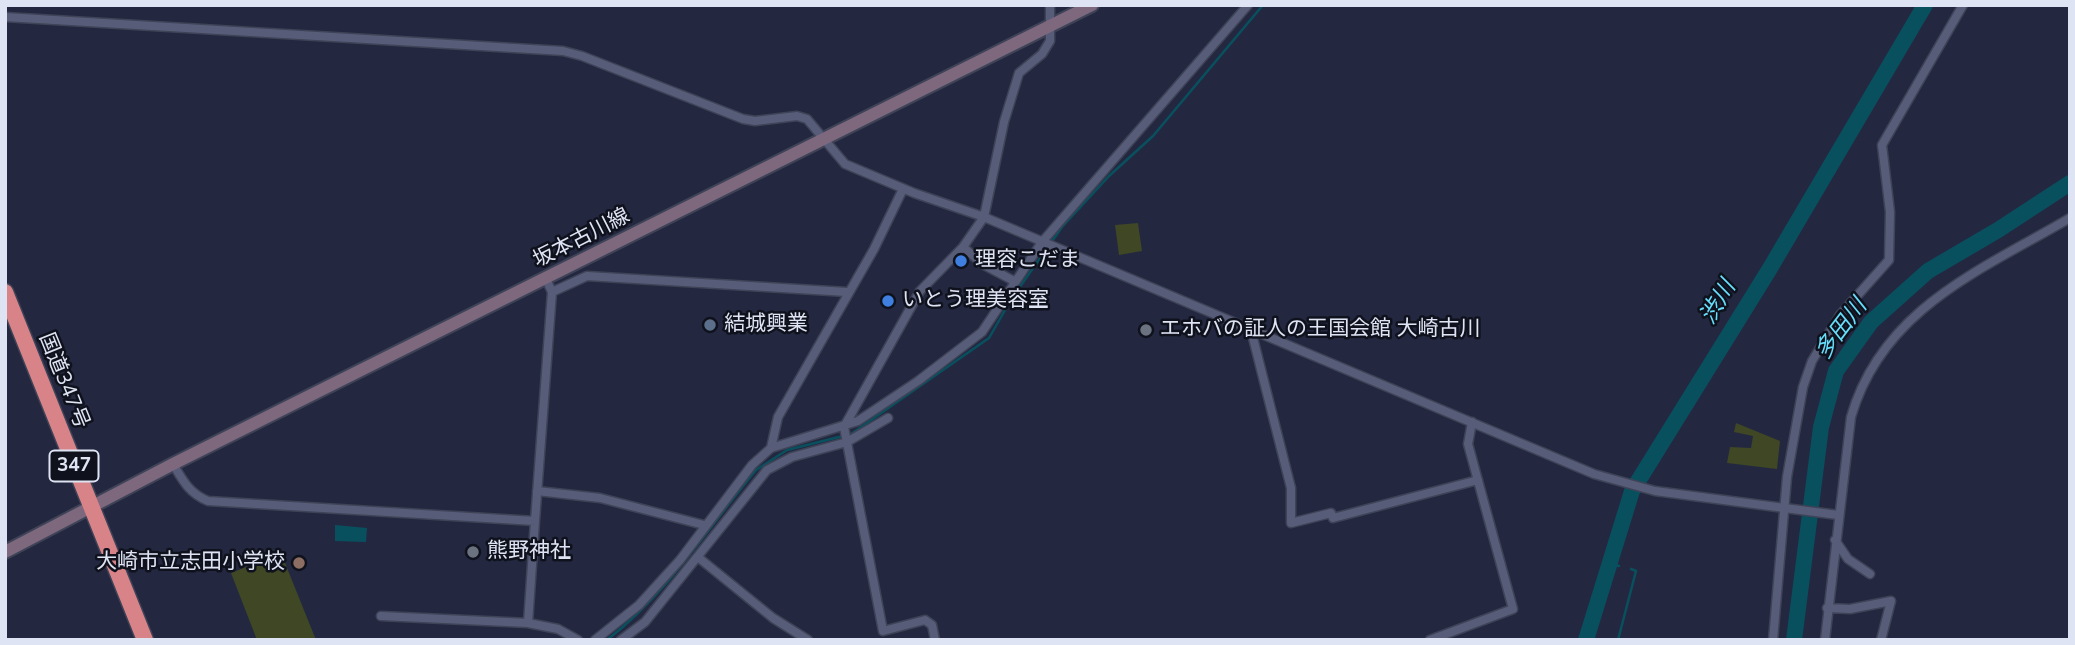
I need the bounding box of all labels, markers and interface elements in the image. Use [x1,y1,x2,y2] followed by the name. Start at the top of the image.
[530,204,634,274] street label: 坂本古川線
[975,248,1080,274] place label: 理容こだま
[953,253,969,269] marker: 理容こだま
[1695,276,1743,330] water label: 渋川
[902,288,1049,314] place label: いとう理美容室
[880,293,896,309] marker: いとう理美容室
[1810,294,1874,366] water label: 多田川
[724,312,808,338] place label: 結城興業
[702,317,718,333] marker: 結城興業
[1160,317,1480,343] place label: エホバの証人の王国会館 大崎古川
[1138,322,1154,338] marker: エホバの証人の王国会館 大崎古川
[32,330,94,432] street label: 国道347号
[50,450,98,481] road number: 347
[487,539,571,565] place label: 熊野神社
[465,544,481,560] marker: 熊野神社
[96,550,285,576] place label: 大崎市立志田小学校
[291,555,307,571] marker: 大崎市立志田小学校

